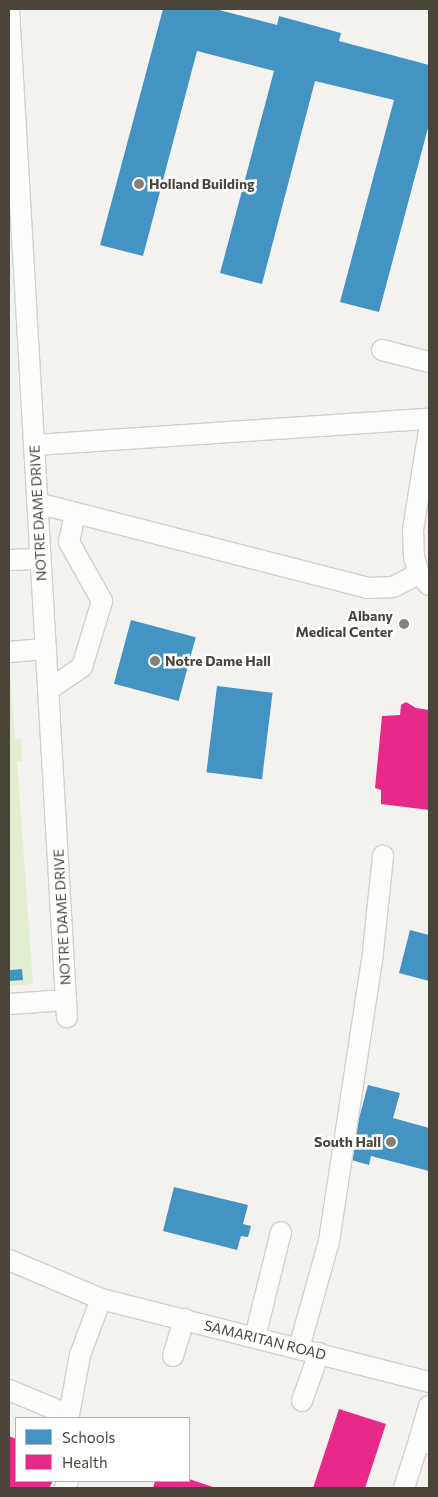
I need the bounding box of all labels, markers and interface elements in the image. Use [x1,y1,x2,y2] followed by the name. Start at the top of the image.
[149,176,255,192] place label: Holland Building
[133,178,145,190] marker: Holland Building
[26,444,50,582] street label: NOTRE DAME DRIVE
[295,608,393,640] place label: Albany Medical Center
[397,617,411,631] marker: Albany Medical Center
[165,653,271,669] place label: Notre Dame Hall
[149,655,161,667] marker: Notre Dame Hall
[50,848,74,986] street label: NOTRE DAME DRIVE
[314,1134,381,1150] place label: South Hall
[385,1136,397,1148] marker: South Hall
[202,1317,328,1363] street label: SAMARITAN ROAD
[15,1417,190,1482] legend
[62,1428,115,1446] text: Schools
[62,1453,108,1471] text: Health

